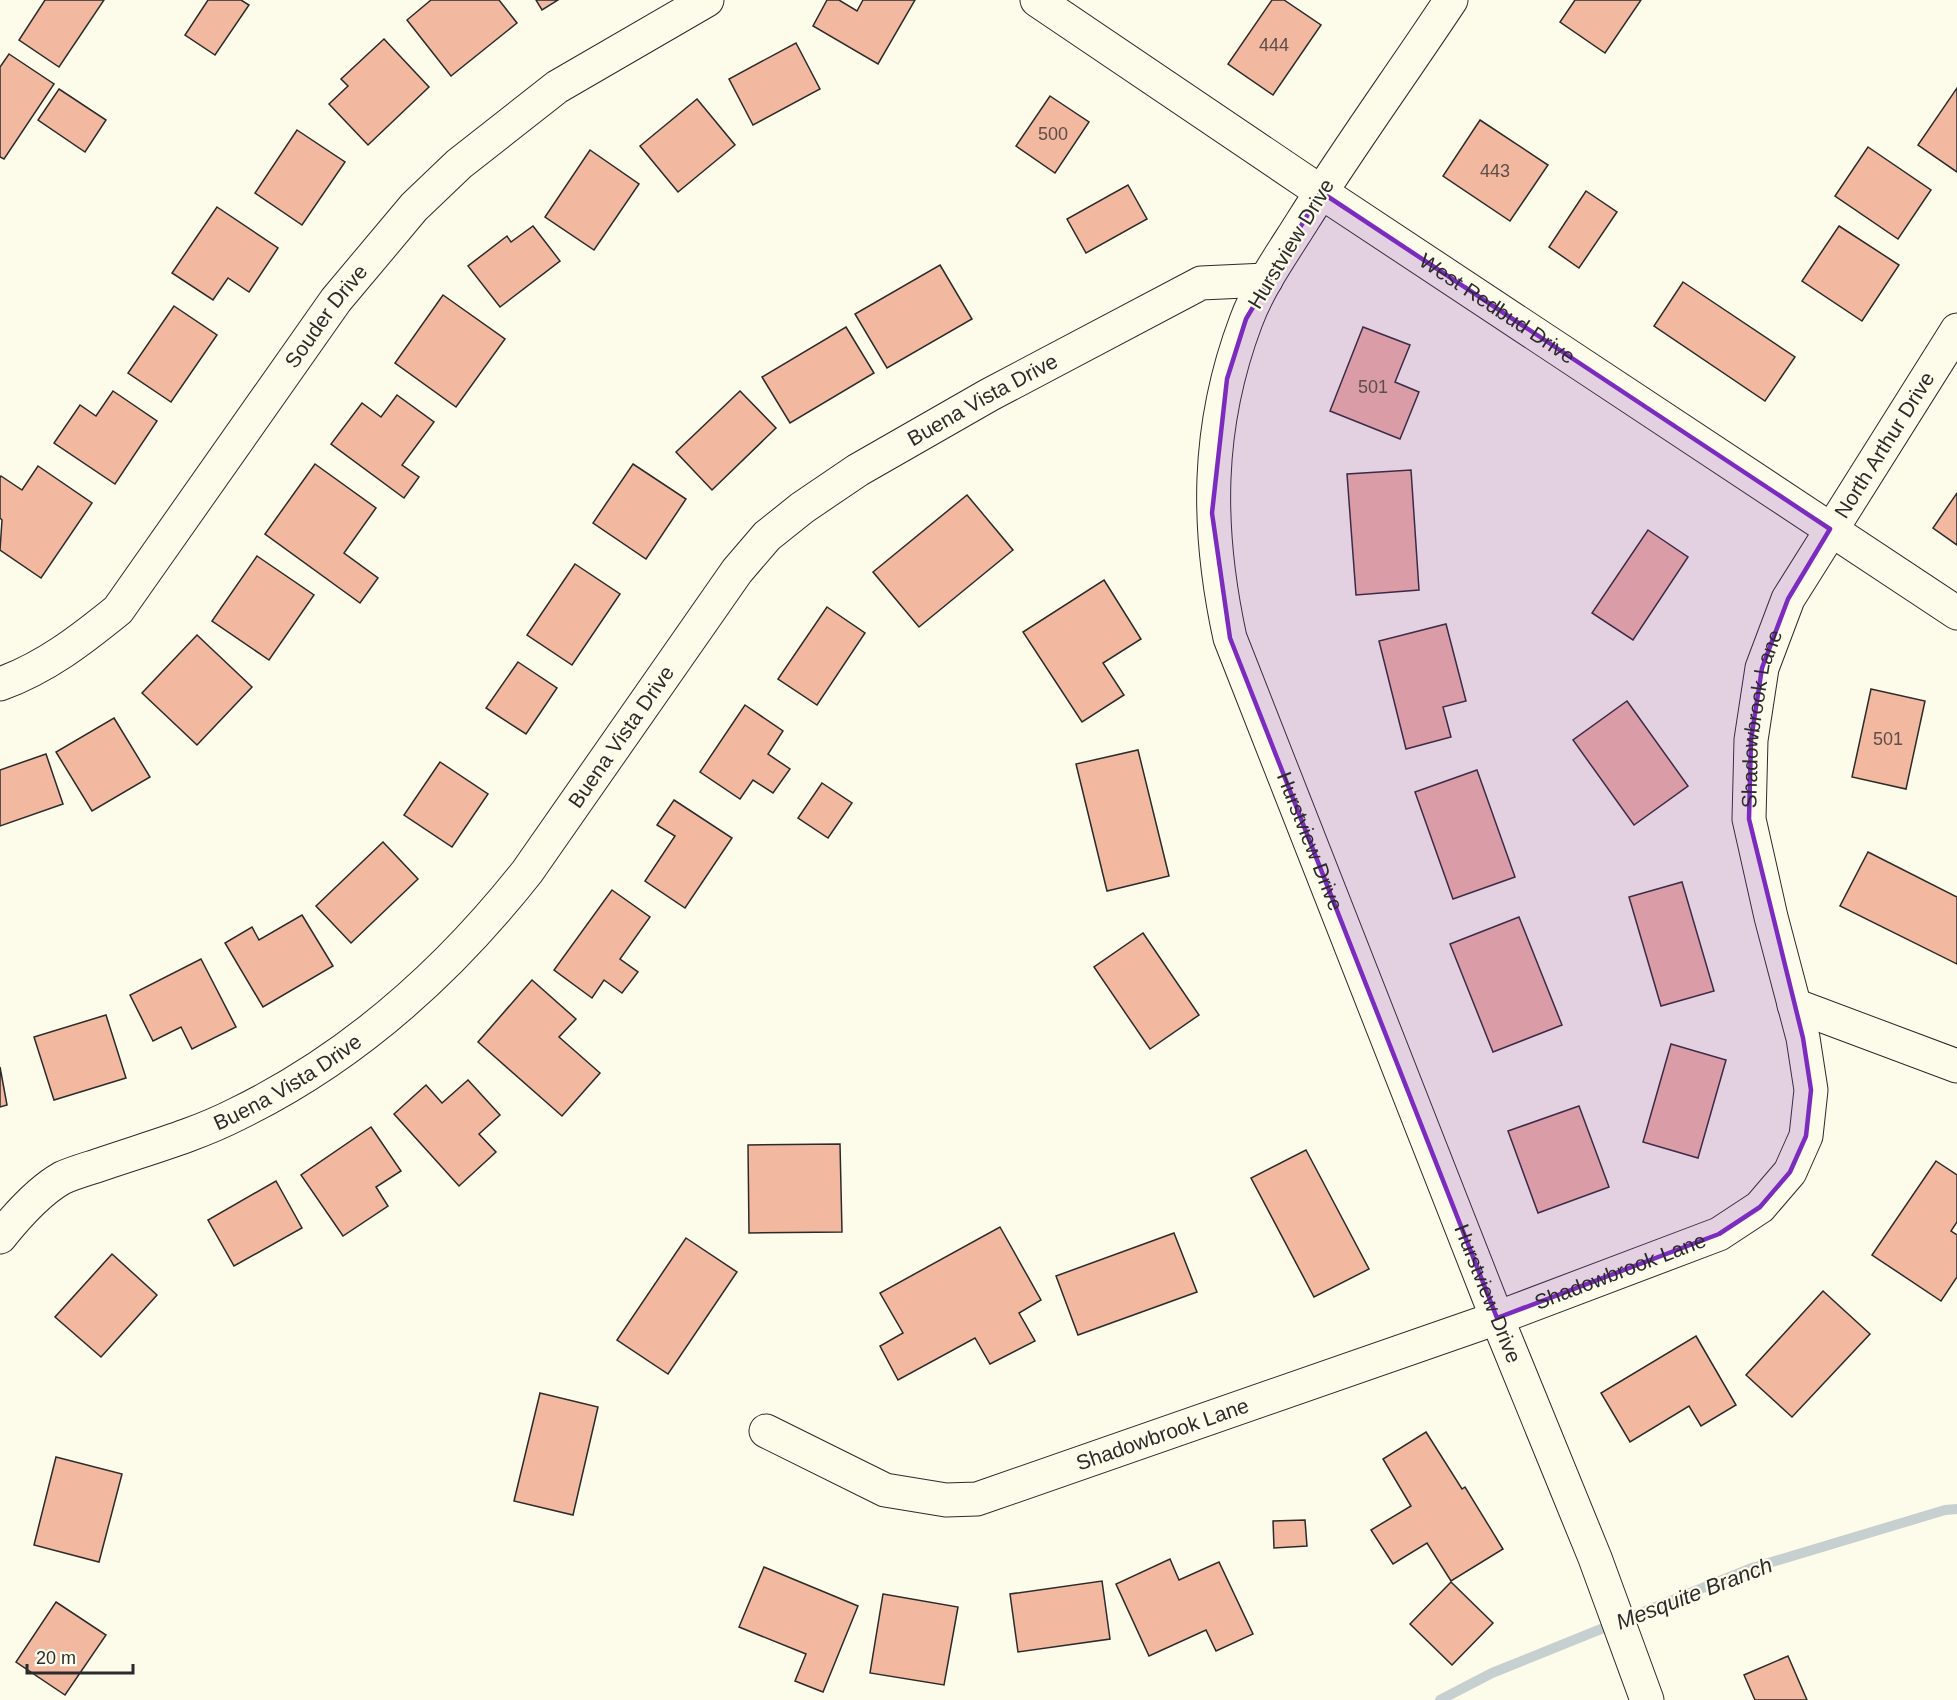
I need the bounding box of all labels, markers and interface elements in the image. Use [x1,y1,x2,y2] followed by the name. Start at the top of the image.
[1259,35,1289,55] house number: 444
[1038,124,1068,144] house number: 500
[1480,161,1510,181] house number: 443
[1243,175,1338,313] street label: Hurstview Drive
[1415,248,1580,368] street label: West Redbud Drive
[280,260,372,372] street label: Souder Drive
[903,349,1061,450] street label: Buena Vista Drive
[1830,368,1939,522] street label: North Arthur Drive
[1358,377,1388,397] house number: 501
[1737,626,1786,809] street label: Shadowbrook Lane
[563,661,678,812] street label: Buena Vista Drive
[1873,729,1903,749] house number: 501
[1273,769,1348,914] street label: Hurstview Drive
[210,1029,365,1134] street label: Buena Vista Drive
[1450,1221,1526,1366] street label: Hurstview Drive
[1531,1228,1709,1314] street label: Shadowbrook Lane
[1073,1393,1252,1475] street label: Shadowbrook Lane
[1613,1552,1776,1635] water label: Mesquite Branch
[27,1637,134,1675] scale bar
[36,1648,76,1668] text: 20 m

